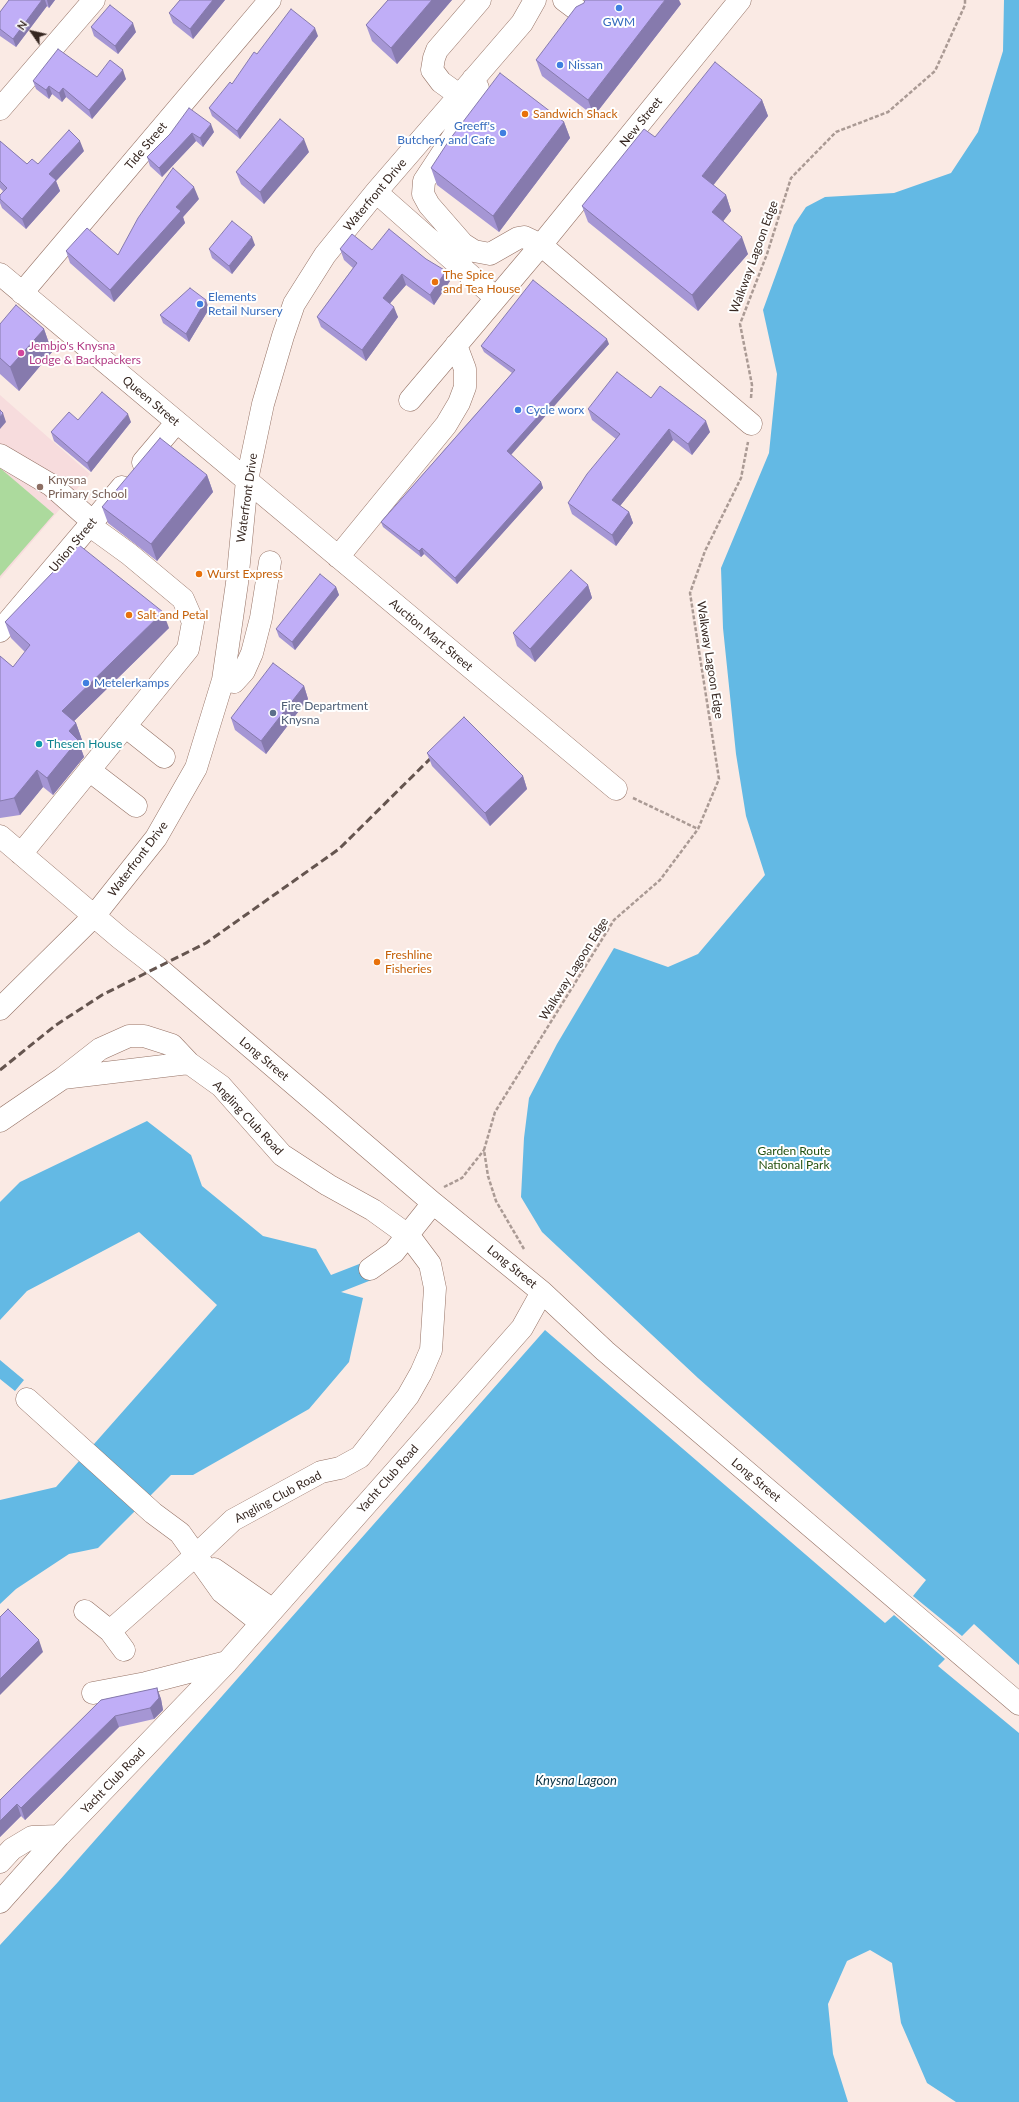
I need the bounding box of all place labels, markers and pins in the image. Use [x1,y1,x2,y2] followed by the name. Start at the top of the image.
[614,3,624,13] marker: GWM
[603,15,635,29] place label: GWM
[568,58,603,72] place label: Nissan
[555,60,565,70] marker: Nissan
[533,107,618,121] place label: Sandwich Shack
[520,109,530,119] marker: Sandwich Shack
[397,119,495,147] place label: Greeff's Butchery and Cafe
[498,128,508,138] marker: Greeff's Butchery and Cafe
[443,268,520,296] place label: The Spice and Tea House
[430,277,440,287] marker: The Spice and Tea House
[208,290,283,318] place label: Elements Retail Nursery
[195,299,205,309] marker: Elements Retail Nursery
[29,339,141,367] place label: Jembjo's Knysna Lodge & Backpackers
[16,348,26,358] marker: Jembjo's Knysna Lodge & Backpackers
[526,403,584,417] place label: Cycle worx
[513,405,523,415] marker: Cycle worx
[48,473,127,501] place label: Knysna Primary School
[35,482,45,492] marker: Knysna Primary School
[207,567,283,581] place label: Wurst Express
[194,569,204,579] marker: Wurst Express
[137,608,208,622] place label: Salt and Petal
[124,610,134,620] marker: Salt and Petal
[94,676,169,690] place label: Metelerkamps
[81,678,91,688] marker: Metelerkamps
[281,699,368,727] place label: Fire Department Knysna
[268,708,278,718] marker: Fire Department Knysna
[47,737,122,751] place label: Thesen House
[34,739,44,749] marker: Thesen House
[385,948,432,976] place label: Freshline Fisheries
[372,957,382,967] marker: Freshline Fisheries

